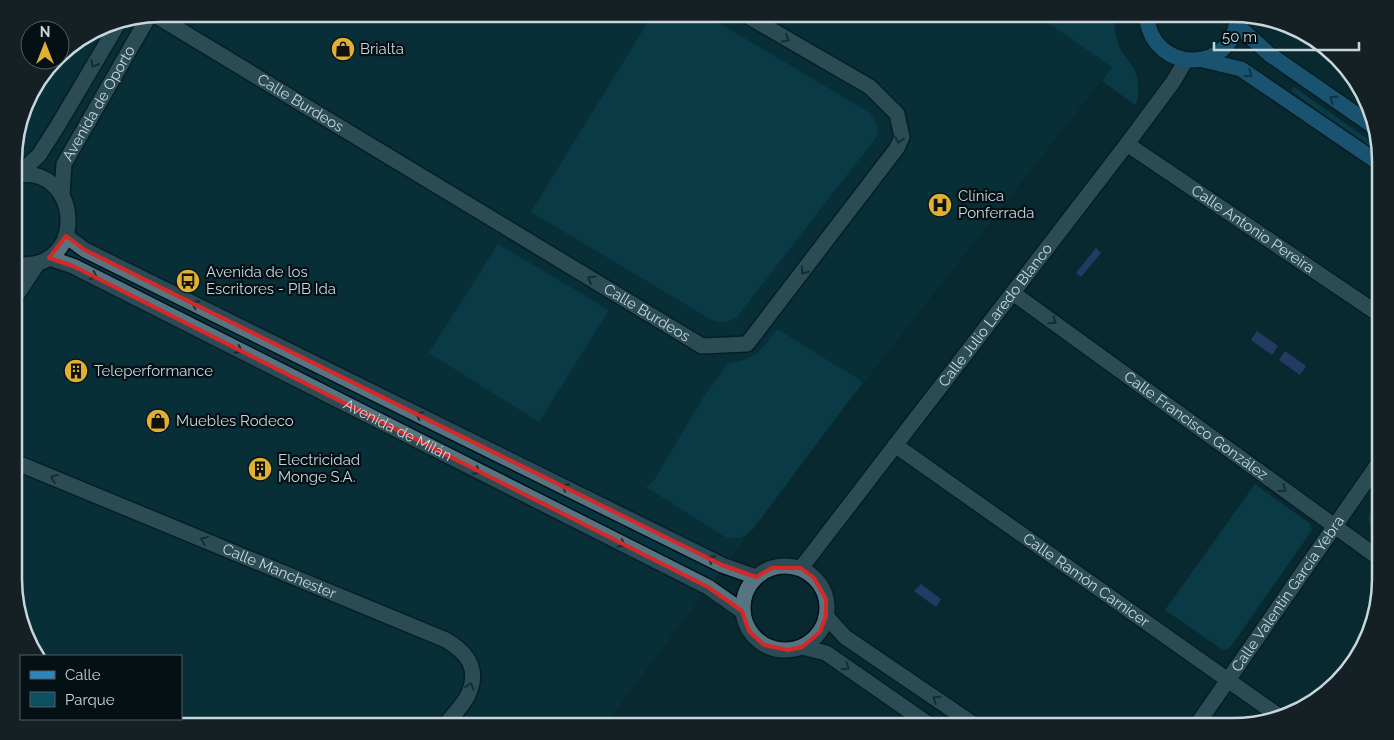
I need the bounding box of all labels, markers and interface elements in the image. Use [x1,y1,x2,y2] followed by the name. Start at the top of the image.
[20,20,70,70] north arrow
[1214,20,1359,52] scale bar
[40,24,50,40] text: N
[1222,28,1257,46] text: 50 m
[781,32,790,42] one-way arrow
[330,36,356,62] shop icon: Brialta
[360,40,404,58] place label: Brialta
[59,42,139,164] street label: Avenida de Oporto
[90,59,100,68] one-way arrow
[1243,68,1252,77] one-way arrow
[254,70,347,136] street label: Calle Burdeos
[1329,96,1339,105] one-way arrow
[894,136,905,145] one-way arrow
[1188,181,1318,277] street label: Calle Antonio Pereira
[958,187,1034,222] place label: Clínica Ponferrada
[927,192,953,218] hospital icon: Clínica Ponferrada
[935,240,1056,390] street label: Calle Julio Laredo Blanco
[206,263,336,298] place label: Avenida de los Escritores - PIB Ida
[800,265,809,274] one-way arrow
[175,268,201,294] bus stop icon: Avenida de los Escritores - PIB Ida
[89,270,98,280] one-way arrow
[587,275,596,285] one-way arrow
[601,280,693,346] street label: Calle Burdeos
[191,300,200,310] one-way arrow
[1047,315,1057,324] one-way arrow
[234,344,243,354] one-way arrow
[63,358,89,384] building icon: Teleperformance
[94,362,213,380] place label: Teleperformance
[1120,367,1272,484] street label: Calle Francisco González
[340,395,455,465] street label: Avenida de Milán
[145,408,171,434] shop icon: Muebles Rodeco
[415,411,424,421] one-way arrow
[176,412,294,430] place label: Muebles Rodeco
[278,451,360,486] place label: Electricidad Monge S.A.
[247,456,273,482] building icon: Electricidad Monge S.A.
[472,464,481,474] one-way arrow
[50,474,59,484] one-way arrow
[561,483,570,493] one-way arrow
[1277,483,1287,492] one-way arrow
[1227,512,1348,675] street label: Calle Valentín García Yebra
[1019,529,1153,631] street label: Calle Ramón Carnicer
[200,536,209,546] one-way arrow
[617,538,626,548] one-way arrow
[220,540,340,603] street label: Calle Manchester
[707,555,716,565] one-way arrow
[20,655,182,720] legend
[840,661,850,670] one-way arrow
[65,666,101,684] text: Calle
[464,682,475,690] one-way arrow
[65,691,115,709] text: Parque
[932,696,942,705] one-way arrow

